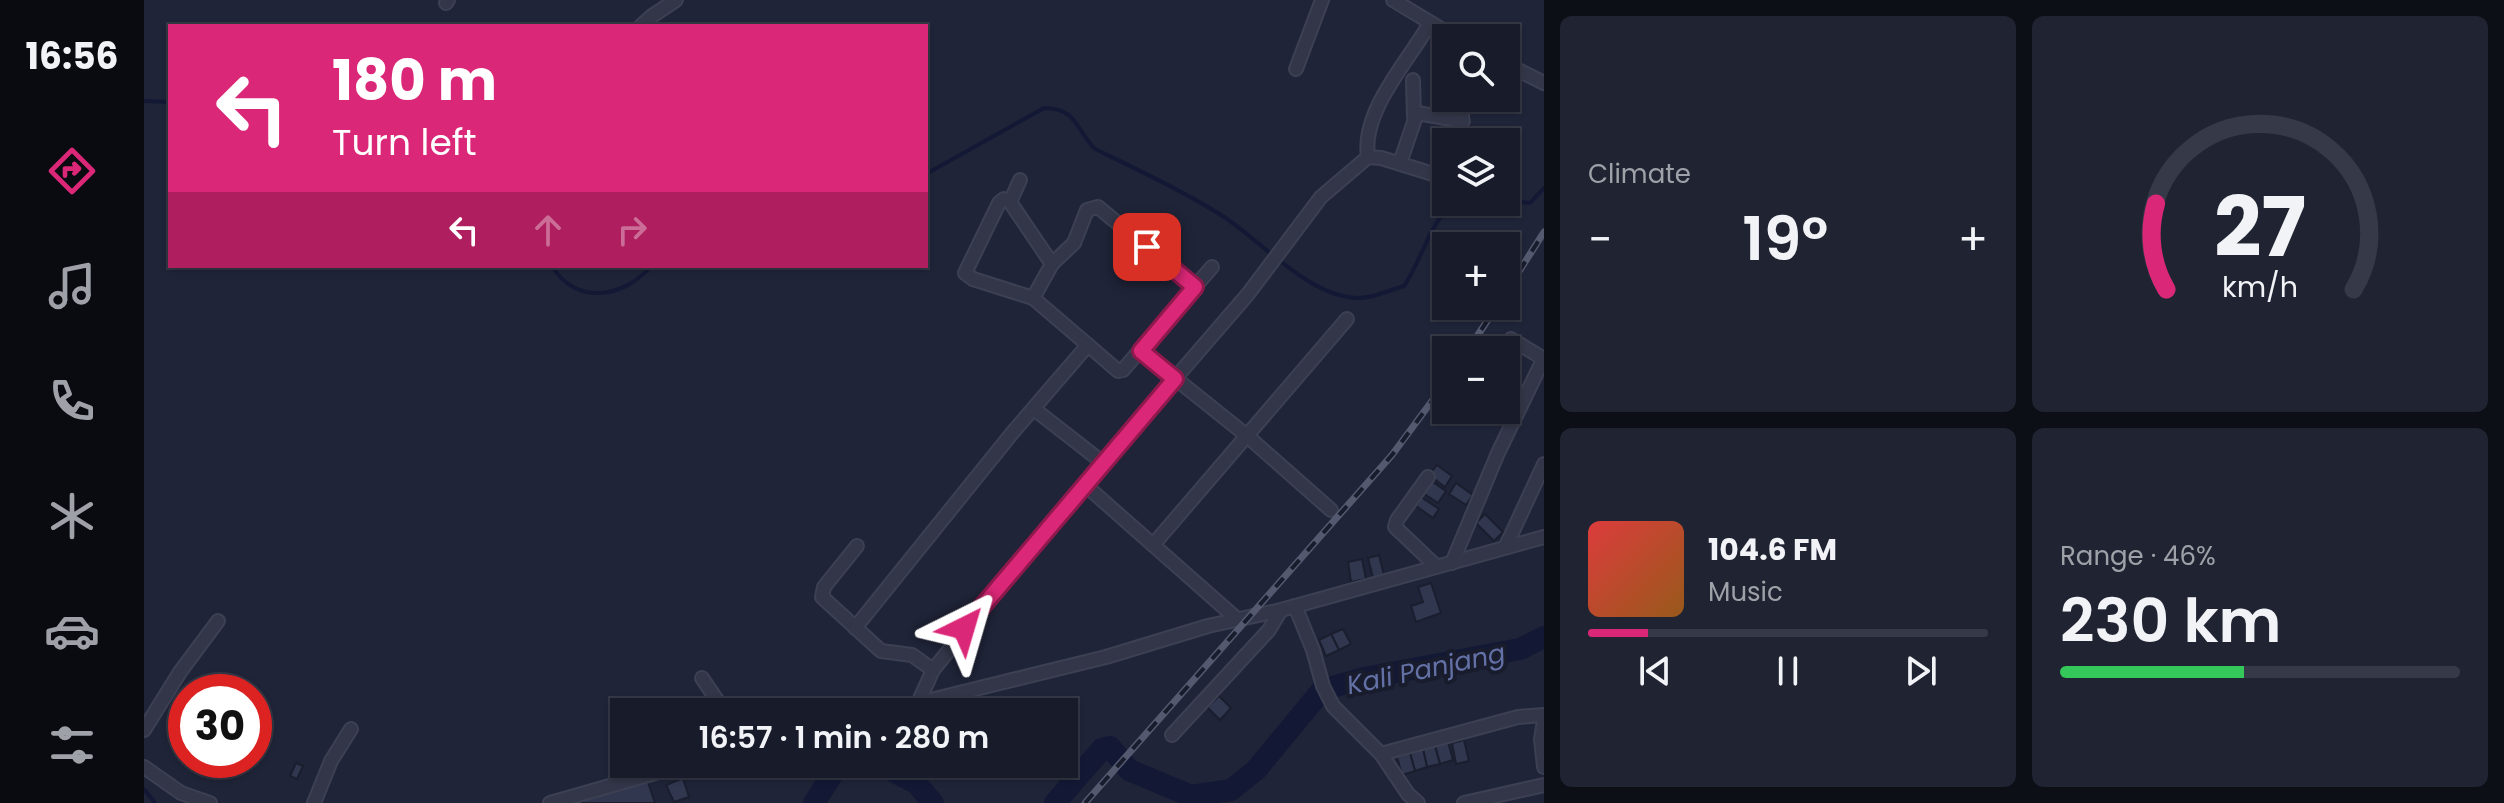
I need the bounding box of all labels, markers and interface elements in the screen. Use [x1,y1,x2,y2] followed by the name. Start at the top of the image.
[1432,24,1520,424] map controls
[1432,24,1520,112] button: search
[25,31,119,82] text: 16:56
[332,41,497,120] text: 180 m
[200,56,304,160] icon: left
[332,117,477,168] text: Turn left
[1432,128,1520,216] button: layers
[44,143,100,199] icon: directions
[1588,156,1691,192] text: Climate
[2214,168,2306,284] text: 27
[1742,197,1828,281] text: 19°
[442,208,486,252] icon: left
[526,208,570,252] icon: ahead
[610,208,654,252] icon: right
[1588,209,1612,270] text: −
[1958,209,1988,270] text: +
[1113,213,1181,281] pin
[1125,225,1169,269] icon: arrive
[1432,232,1520,320] button: +
[44,258,100,314] icon: music
[2222,267,2298,307] text: km/h
[1432,336,1520,424] button: −
[44,373,100,429] icon: phone
[44,488,100,544] icon: climate
[1708,528,1837,571] text: 104.6 FM
[2060,538,2216,574] text: Range · 46%
[1708,574,1783,610] text: Music
[2060,579,2281,663] text: 230 km
[922,586,1006,670] position arrow
[44,603,100,659] icon: car
[1343,635,1509,703] water label: Kali Panjang
[1633,649,1677,693] icon: previous
[1766,649,1810,693] icon: pause
[1899,649,1943,693] icon: next
[168,674,272,778] speed limit sign: 30
[699,716,989,759] text: 16:57 · 1 min · 280 m
[44,717,100,773] icon: filters

